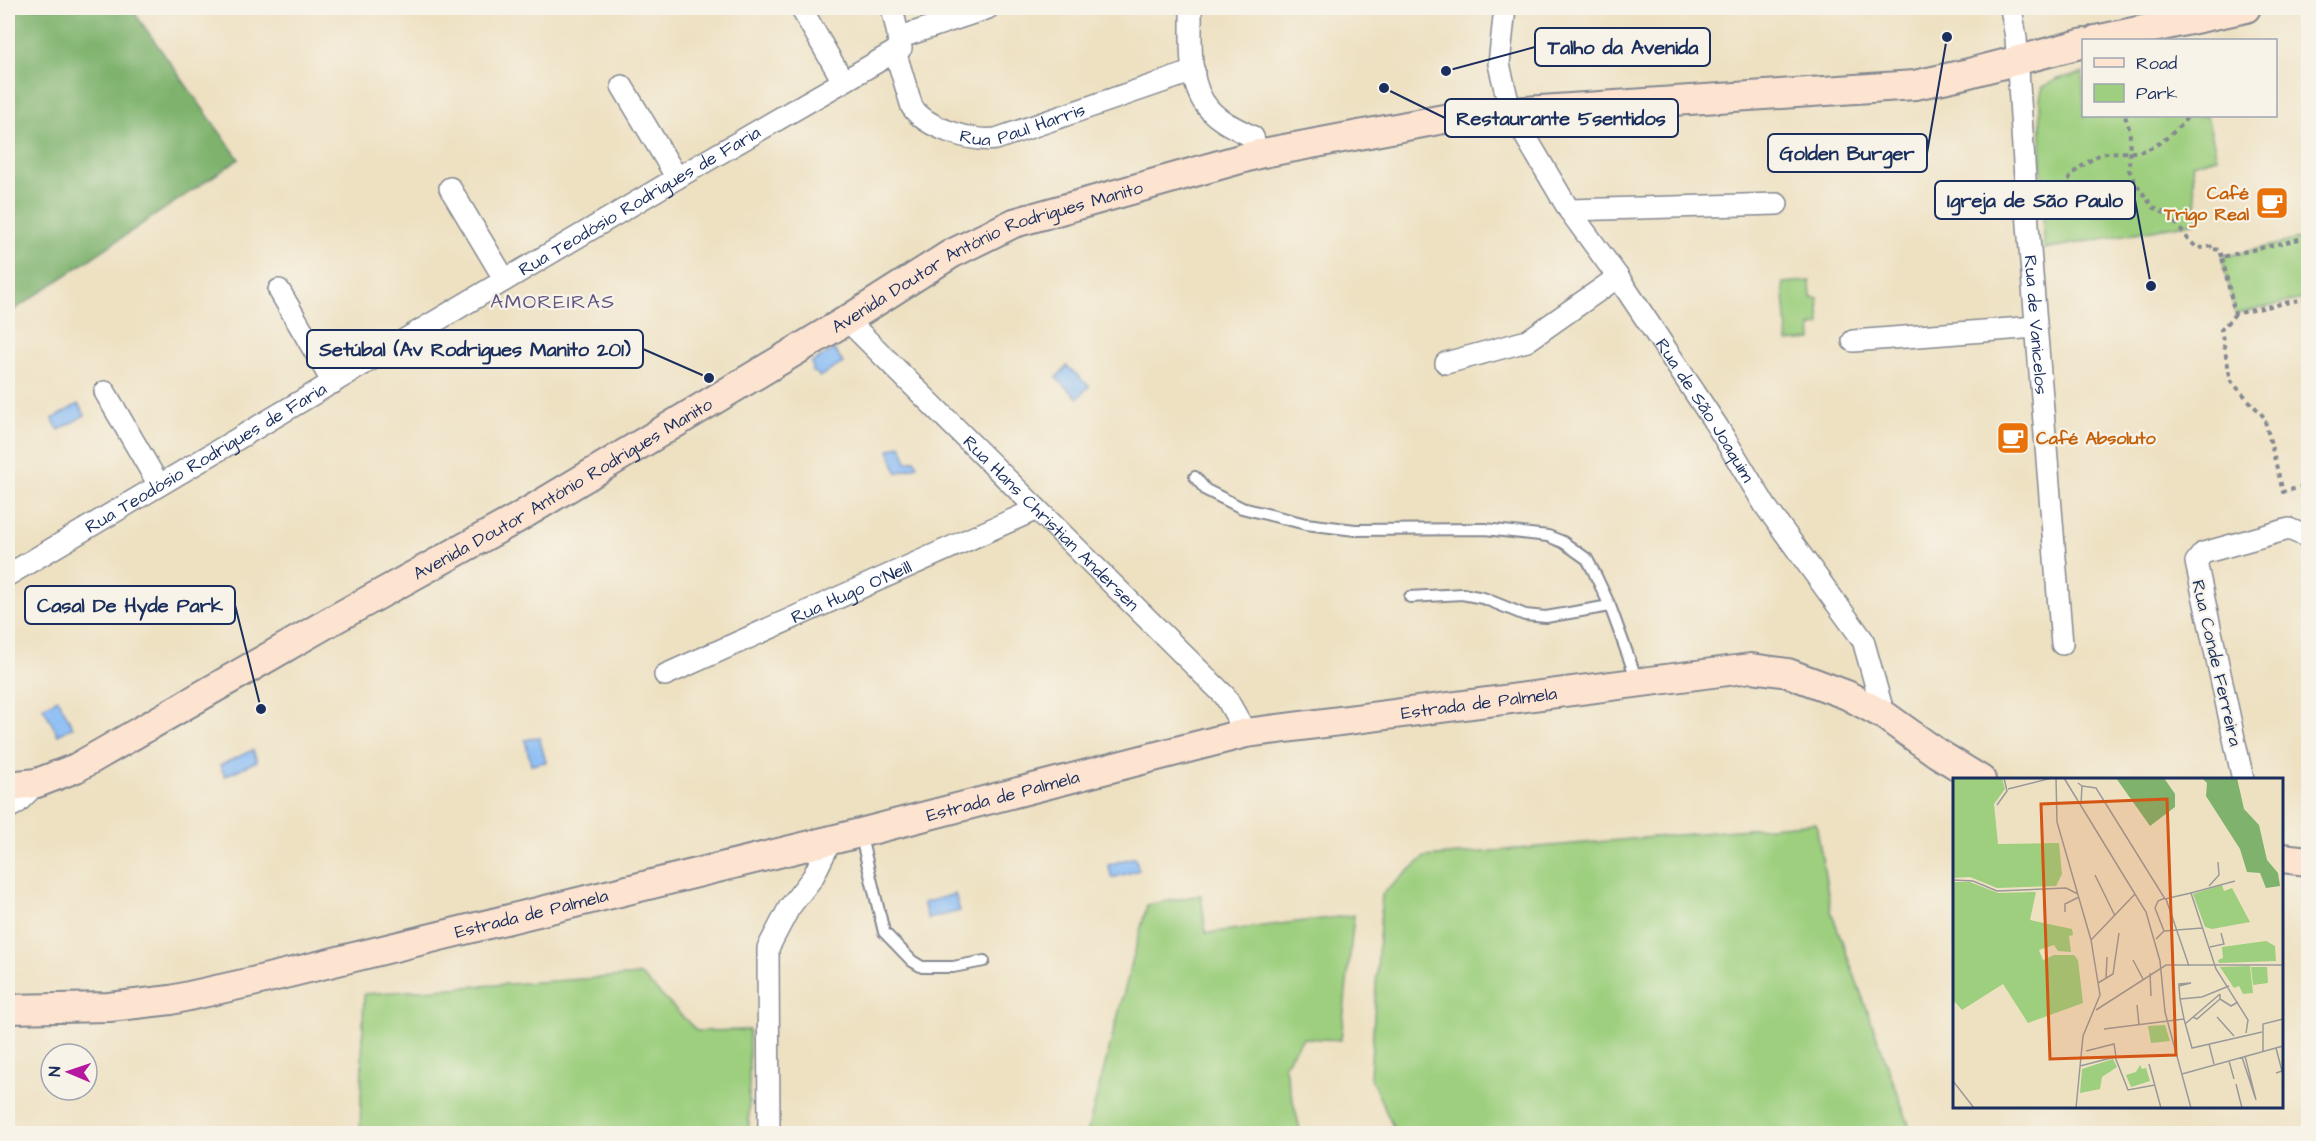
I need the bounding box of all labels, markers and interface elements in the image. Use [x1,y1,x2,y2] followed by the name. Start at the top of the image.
[1535,28,1710,66] callout: Talho da Avenida
[1547,34,1699,62] text: Talho da Avenida
[2082,39,2277,117] legend
[2136,51,2177,76] text: Road
[2136,81,2178,106] text: Park
[957,97,1089,153] street label: Rua Paul Harris
[1445,99,1678,137] callout: Restaurante 5sentidos
[1456,105,1666,133] text: Restaurante 5sentidos
[514,120,765,282] street label: Rua Teodósio Rodrigues de Faria
[1768,134,1927,172] callout: Golden Burger
[1780,140,1915,169] text: Golden Burger
[827,175,1146,340] street label: Avenida Doutor António Rodrigues Manito
[1935,181,2135,219] callout: Igreja de São Paulo
[2163,181,2249,228] place label: Café Trigo Real
[2254,185,2290,221] cafe icon: Café Trigo Real
[1947,187,2124,216] text: Igreja de São Paulo
[2017,254,2054,396] street label: Rua de Vanicelos
[490,288,616,316] district label: AMOREIRAS
[307,330,643,368] callout: Setúbal (Av Rodrigues Manito 201)
[1649,334,1760,487] street label: Rua de São Joaquim
[318,336,631,365] text: Setúbal (Av Rodrigues Manito 201)
[81,377,332,539] street label: Rua Teodósio Rodrigues de Faria
[409,392,717,586] street label: Avenida Doutor António Rodrigues Manito
[1995,420,2031,456] cafe icon: Café Absoluto
[2036,426,2157,451] place label: Café Absoluto
[957,430,1145,617] street label: Rua Hans Christian Andersen
[787,554,916,630] street label: Rua Hugo O'Neill
[2185,577,2248,749] street label: Rua Conde Ferreira
[25,586,235,624] callout: Casal De Hyde Park
[37,592,224,621] text: Casal De Hyde Park
[1399,681,1559,726] street label: Estrada de Palmela
[924,765,1082,828] street label: Estrada de Palmela
[1953,778,2283,1108] inset map
[452,883,611,945] street label: Estrada de Palmela
[39,1042,99,1102] north arrow
[44,1066,66,1077] text: N

